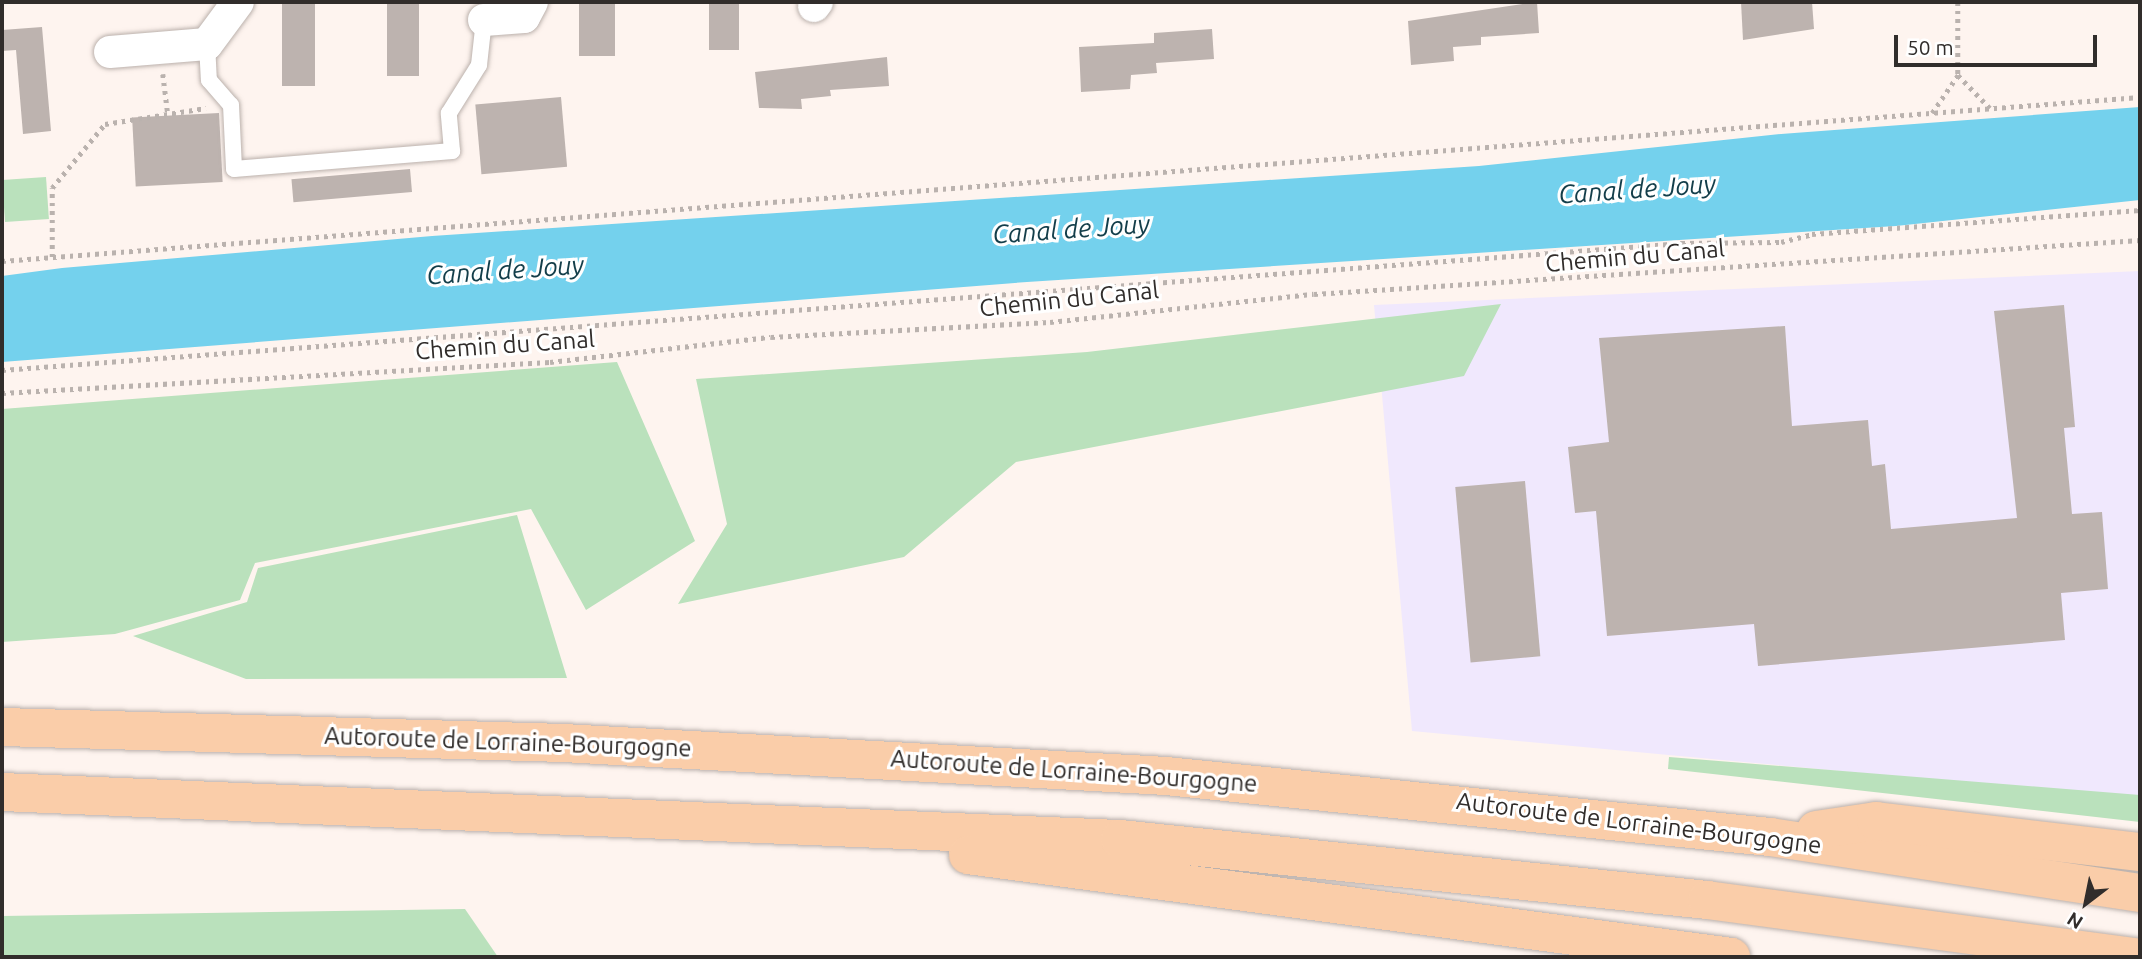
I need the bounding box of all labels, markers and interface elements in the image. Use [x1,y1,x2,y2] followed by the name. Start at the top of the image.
[1897,21,2100,65] scale bar
[1907,35,1954,59] text: 50 m
[1557,168,1717,210] water label: Canal de Jouy
[991,208,1151,250] water label: Canal de Jouy
[1544,234,1726,278] street label: Chemin du Canal
[425,249,585,291] water label: Canal de Jouy
[978,275,1160,323] street label: Chemin du Canal
[414,324,596,366] street label: Chemin du Canal
[324,721,692,763] street label: Autoroute de Lorraine-Bourgogne
[890,744,1258,798] street label: Autoroute de Lorraine-Bourgogne
[1455,786,1823,860] street label: Autoroute de Lorraine-Bourgogne
[2051,868,2121,938] north arrow
[2063,908,2087,934] text: N

